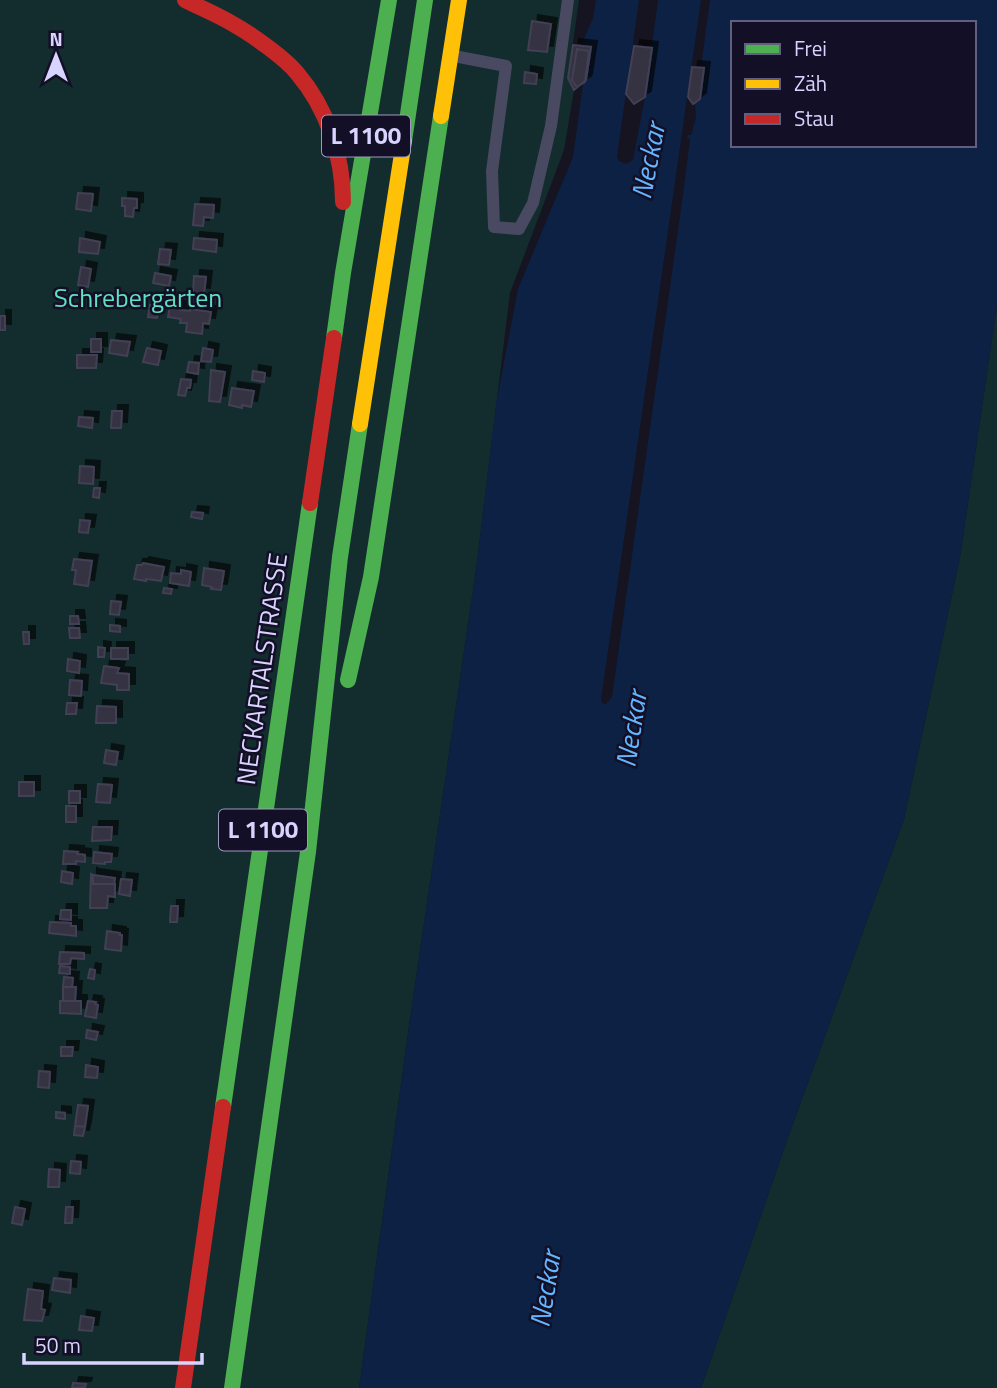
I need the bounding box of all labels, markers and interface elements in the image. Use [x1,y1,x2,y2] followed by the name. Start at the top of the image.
[21,21,91,91] north arrow
[731,21,976,147] legend
[49,24,63,53] text: N
[794,32,827,64] text: Frei
[794,67,827,99] text: Zäh
[794,102,834,134] text: Stau
[322,116,410,156] road number: L 1100
[619,116,677,203] water label: Neckar
[54,278,222,317] park label: Schrebergärten
[226,550,297,787] street label: NECKARTALSTRASSE
[603,685,658,770] water label: Neckar
[219,810,307,850] road number: L 1100
[517,1245,572,1330] water label: Neckar
[24,1322,203,1366] scale bar
[35,1329,81,1361] text: 50 m

